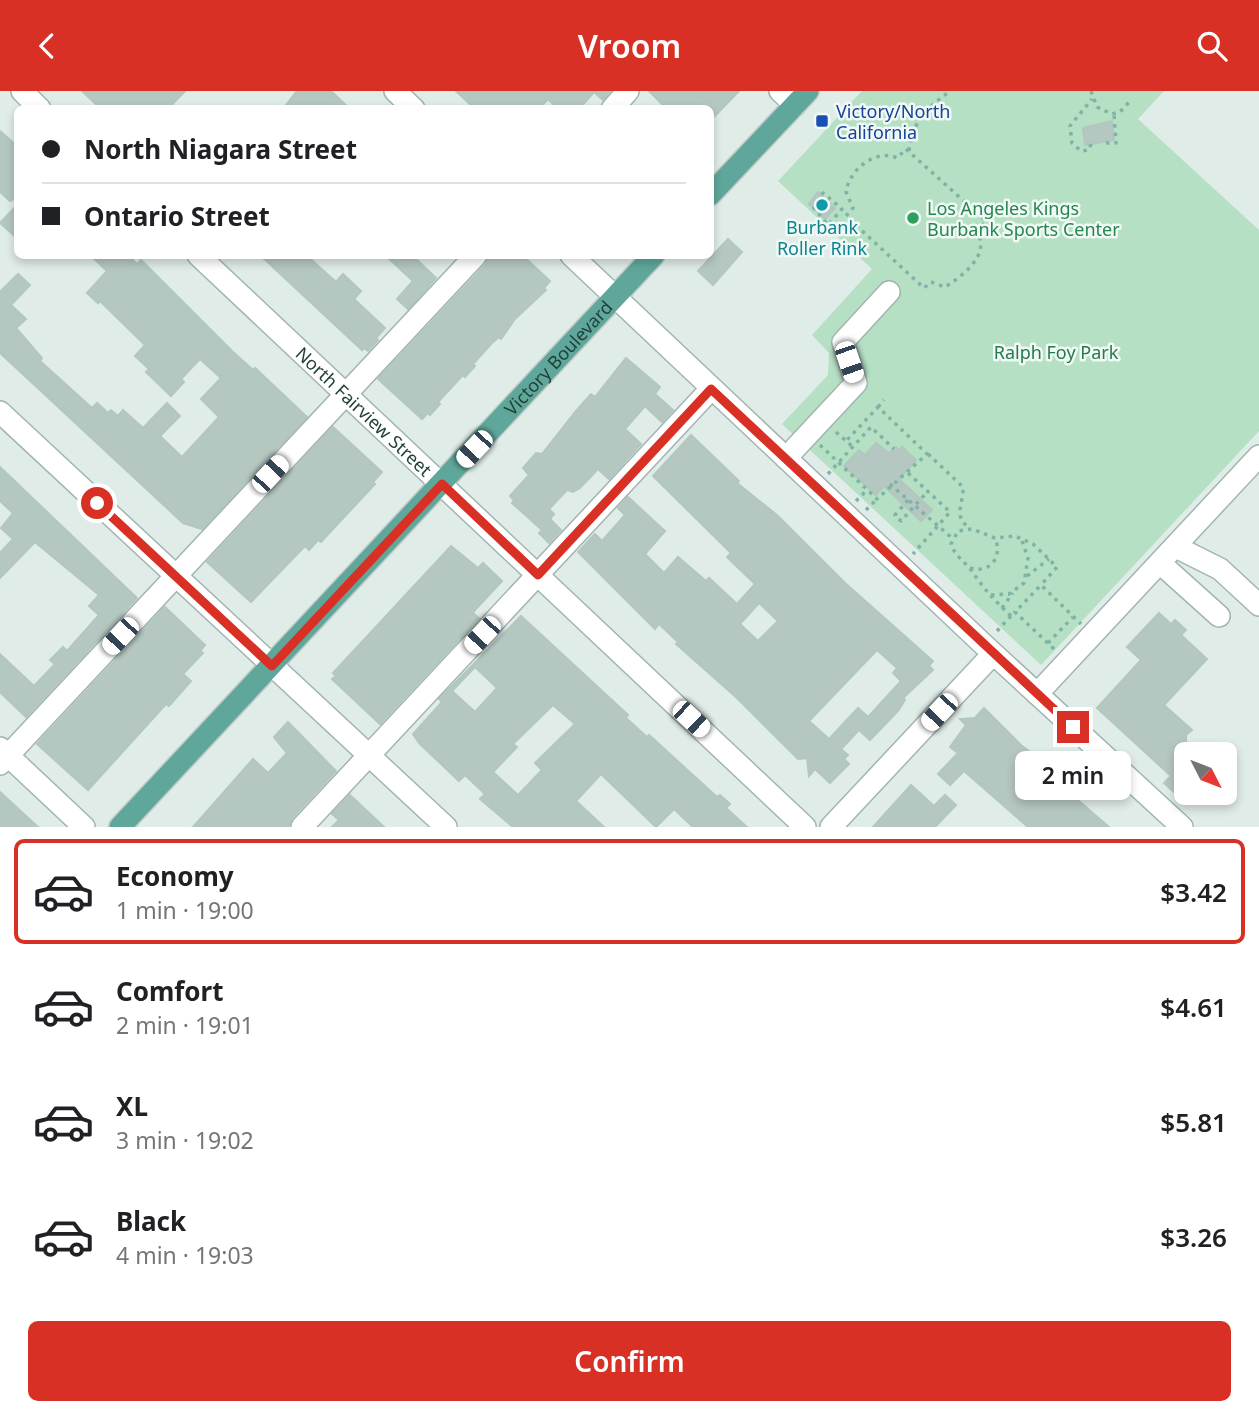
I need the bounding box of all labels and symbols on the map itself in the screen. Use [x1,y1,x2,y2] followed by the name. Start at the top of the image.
[836,99,950,144] place label: Victory/North California
[814,113,830,129] marker: Victory/North California
[927,196,1120,241] place label: Los Angeles Kings Burbank Sports Center
[814,197,830,213] marker: Burbank Roller Rink
[905,210,921,226] marker: Los Angeles Kings Burbank Sports Center
[777,215,867,260] place label: Burbank Roller Rink
[499,295,618,420] street label: Victory Boulevard
[833,339,866,385] car
[994,340,1119,364] park label: Ralph Foy Park
[291,341,438,482] street label: North Fairview Street
[452,426,497,472] car
[248,451,293,497] car
[81,487,113,519] route start
[460,612,505,658] car
[98,613,143,659] car
[917,689,962,735] car
[669,697,714,741] car
[1057,711,1089,743] route end
[1174,742,1237,805] north arrow
[1015,751,1131,801] callout: 2 min

